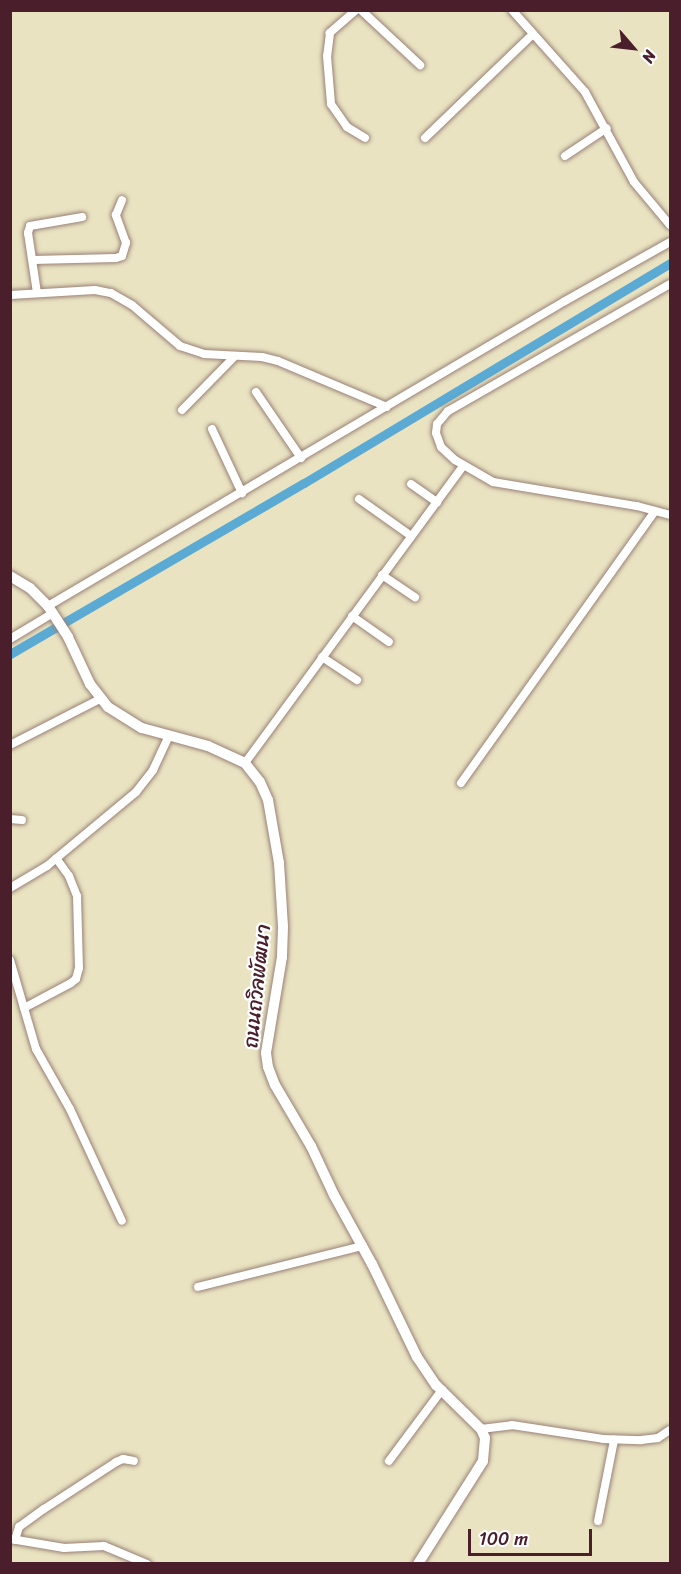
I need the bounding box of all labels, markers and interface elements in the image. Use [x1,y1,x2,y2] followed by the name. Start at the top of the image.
[603,18,663,78] north arrow
[634,45,665,68] text: N
[239,923,275,1049] street label: ถนนถวิลพัฒนา
[471,1517,596,1555] scale bar
[479,1523,528,1555] text: 100 m

